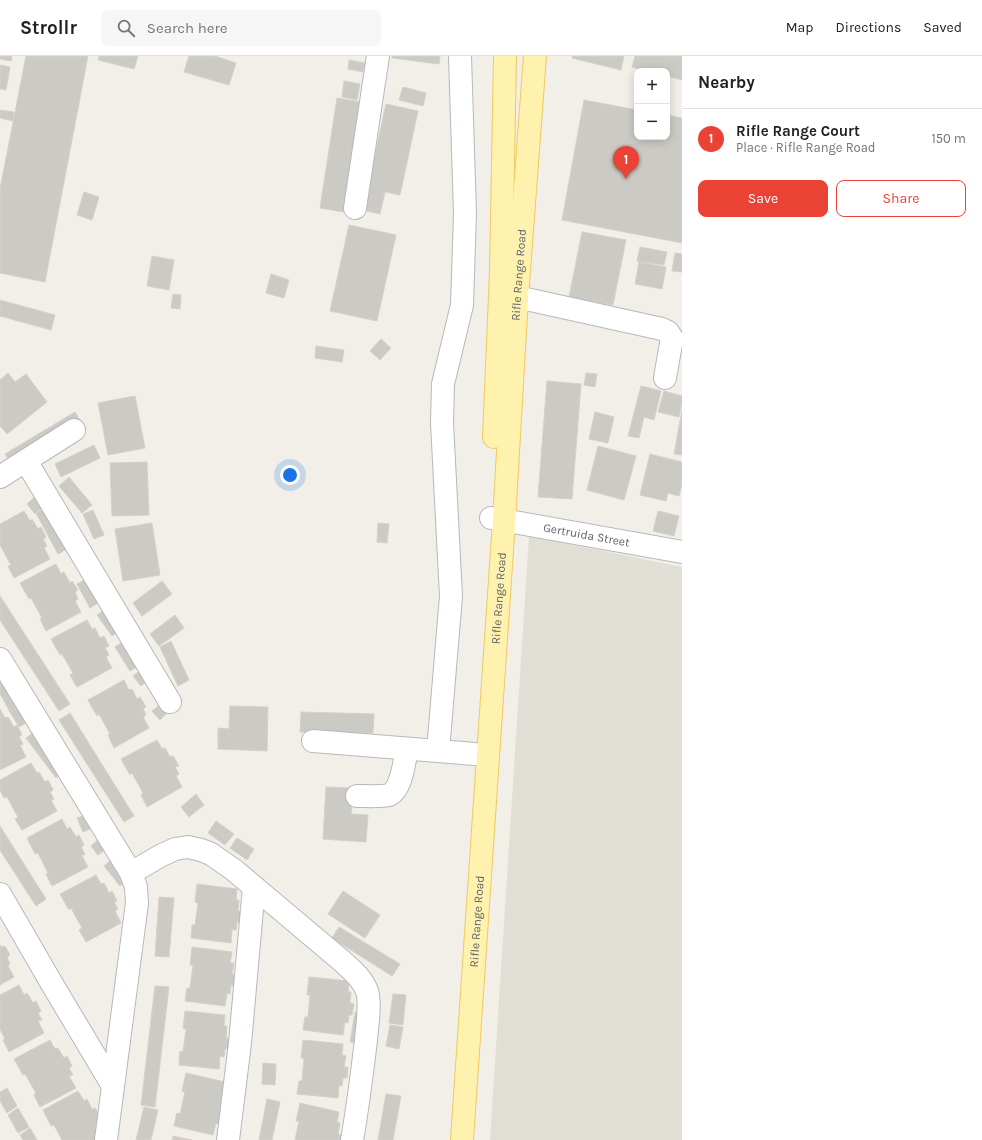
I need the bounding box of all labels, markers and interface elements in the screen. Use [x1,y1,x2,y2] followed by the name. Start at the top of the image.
[101,10,381,46] search box
[20,17,77,39] text: Strollr
[115,17,137,39] icon: search
[147,19,228,37] text: Search here
[786,19,814,36] text: Map
[836,19,901,36] text: Directions
[923,19,962,36] text: Saved
[634,68,670,140] map controls
[634,68,670,104] button: +
[698,72,755,92] text: Nearby
[634,104,670,140] button: −
[736,122,860,140] text: Rifle Range Court
[709,131,713,146] text: 1
[931,131,966,146] text: 150 m
[736,140,876,155] text: Place · Rifle Range Road
[613,146,639,179] pin: 1
[698,180,828,217] button: Save
[836,180,966,217] button: Share
[509,228,529,321] street label: Rifle Range Road
[280,465,300,485] your location
[542,520,631,550] street label: Gertruida Street
[489,552,509,645] street label: Rifle Range Road
[467,875,487,968] street label: Rifle Range Road

